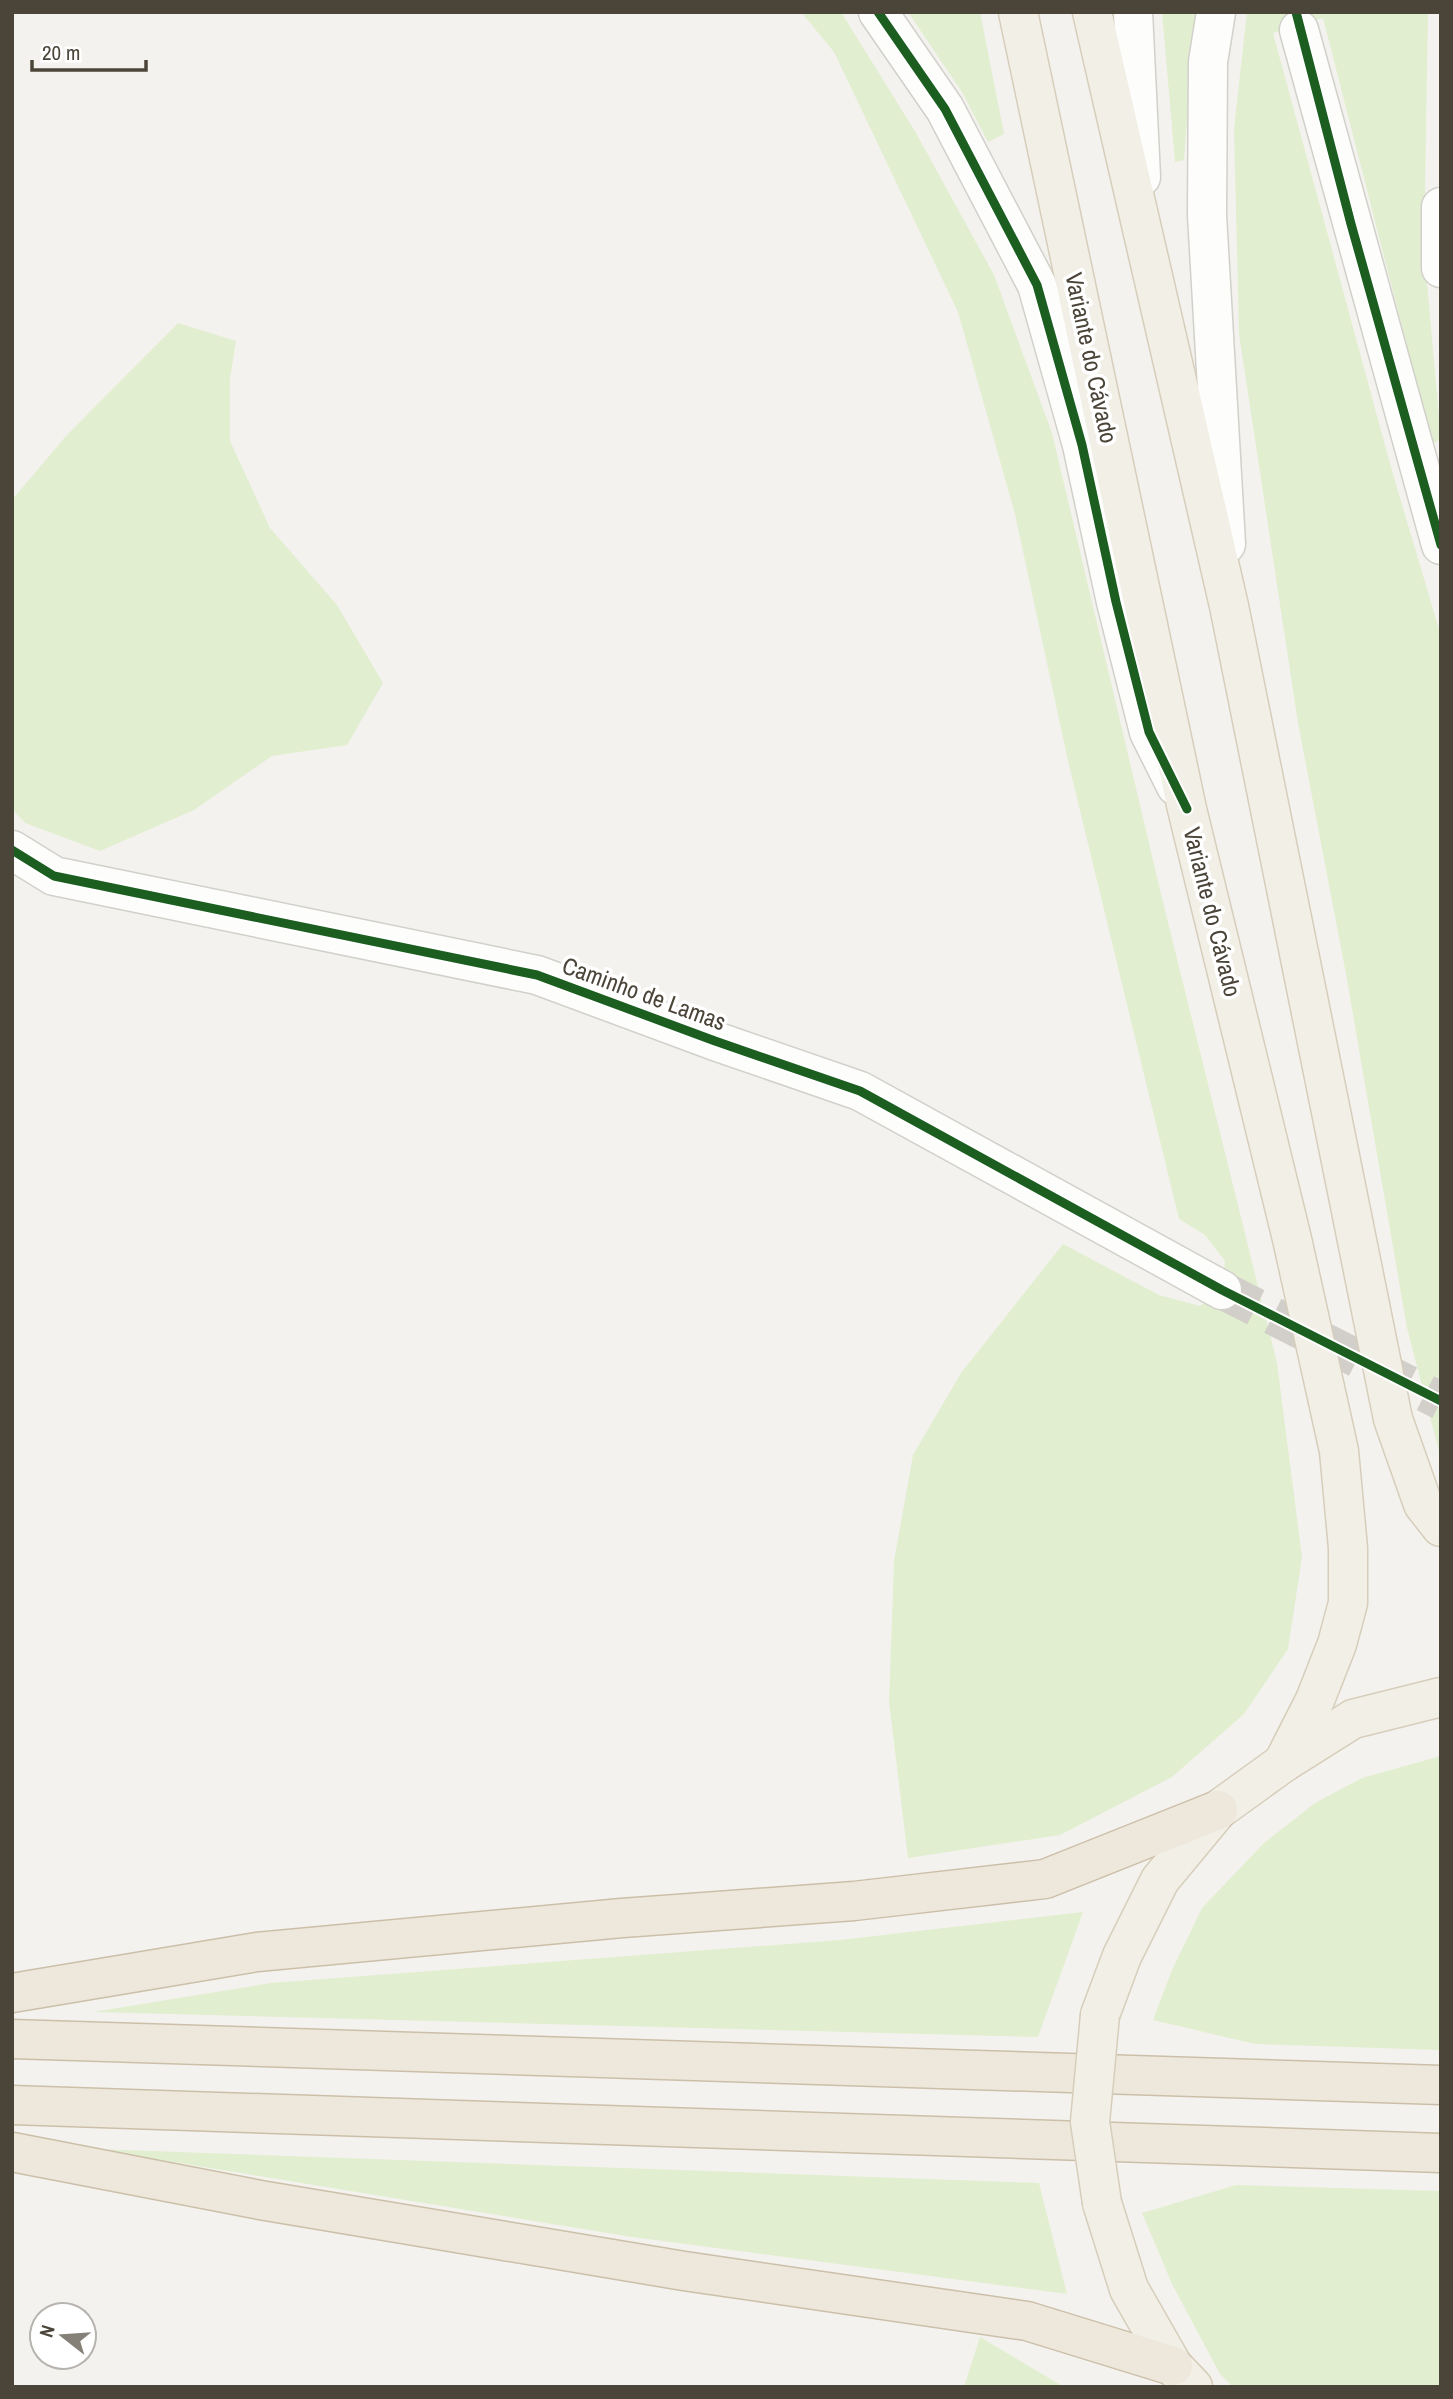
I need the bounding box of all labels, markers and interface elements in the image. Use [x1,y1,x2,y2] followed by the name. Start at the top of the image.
[32,28,145,72] scale bar
[42,38,80,67] text: 20 m
[1058,270,1126,446] street label: Variante do Cávado
[1176,824,1249,1000] street label: Variante do Cávado
[558,949,731,1037] street label: Caminho de Lamas
[28,2301,98,2371] north arrow
[33,2322,61,2340] text: N

